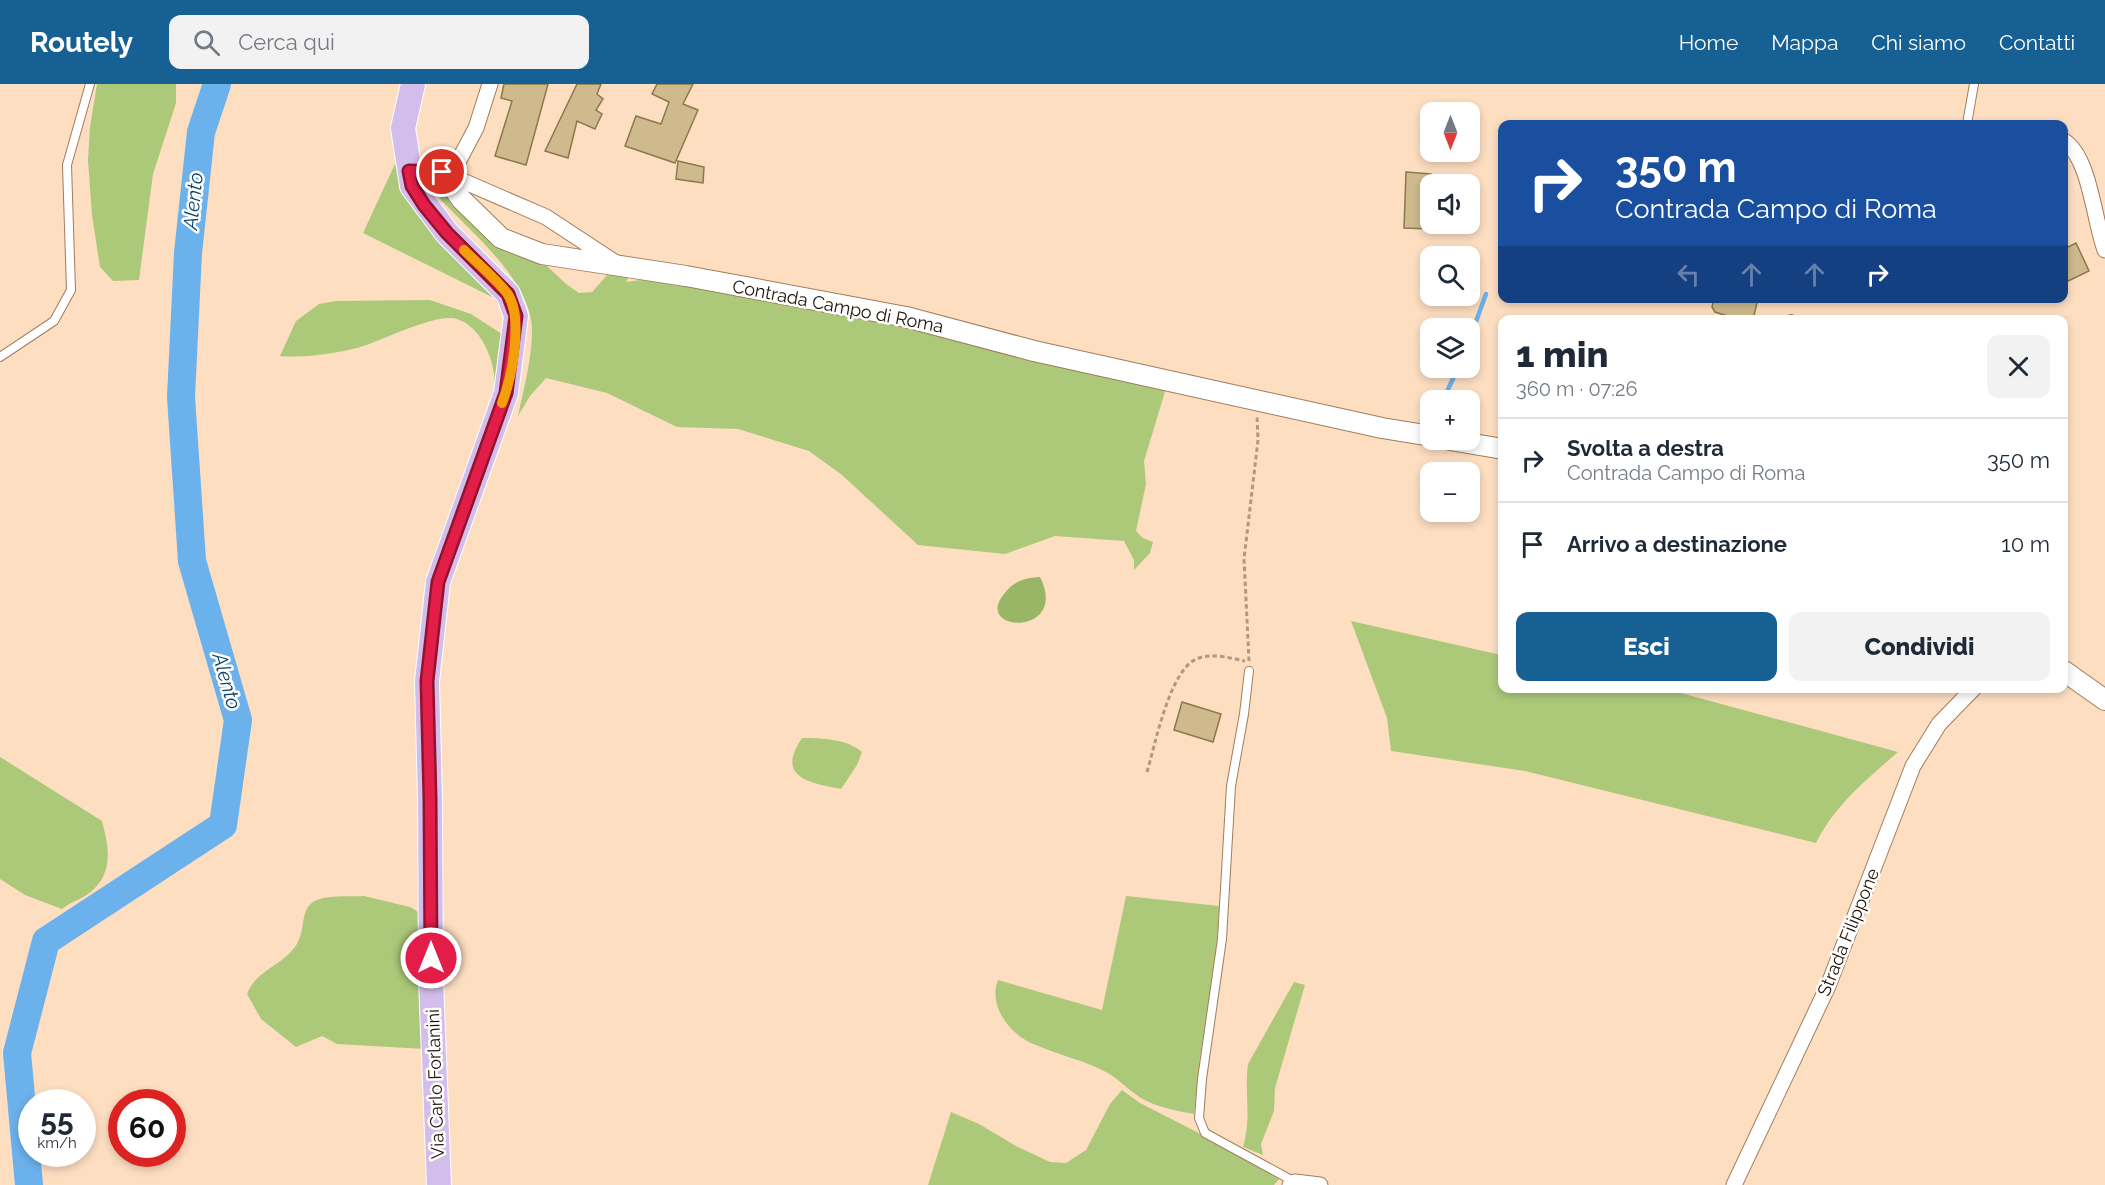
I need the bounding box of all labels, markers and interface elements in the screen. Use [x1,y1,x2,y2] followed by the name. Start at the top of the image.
[169,15,589,69] search box
[30,26,133,59] text: Routely
[190,26,223,59] icon: search
[238,29,335,55] text: Cerca qui
[1679,30,1738,55] text: Home
[1771,30,1838,55] text: Mappa
[1871,30,1966,55] text: Chi siamo
[1999,30,2075,55] text: Contatti
[1420,102,1480,162] north arrow
[1420,102,1480,522] map controls
[1615,143,1737,192] text: 350 m
[1516,144,1594,222] icon: right
[416,146,467,197] pin
[425,155,458,188] icon: arrive
[178,171,208,232] water label: Alento
[1420,174,1480,234] button: sound
[1615,193,1937,224] text: Contrada Campo di Roma
[1420,246,1480,306] button: search
[1672,258,1705,291] icon: left
[1735,258,1768,291] icon: ahead
[1798,258,1831,291] icon: ahead
[1861,258,1894,291] icon: right
[731,275,945,337] street label: Contrada Campo di Roma
[1420,318,1480,378] button: layers
[1516,333,1608,375] text: 1 min
[1987,335,2050,398] button: close
[1516,377,1637,401] text: 360 m · 07:26
[1420,390,1480,450] button: +
[1567,435,1724,461] text: Svolta a destra
[1516,444,1549,477] icon: right
[1987,447,2050,473] text: 350 m
[1567,461,1805,485] text: Contrada Campo di Roma
[1420,462,1480,522] button: −
[1516,528,1549,561] icon: arrive
[1567,531,1787,557] text: Arrivo a destinazione
[2001,531,2050,557] text: 10 m
[1516,612,1777,681] button: Esci
[1789,612,2050,681] button: Condividi
[207,649,246,712] water label: Alento
[1813,865,1883,999] street label: Strada Filippone
[399,926,463,990] position arrow
[422,1009,448,1159] street label: Via Carlo Forlanini
[108,1089,186,1167] speed limit sign: 60
[40,1103,74,1138] text: 55
[37,1134,77,1152] text: km/h

